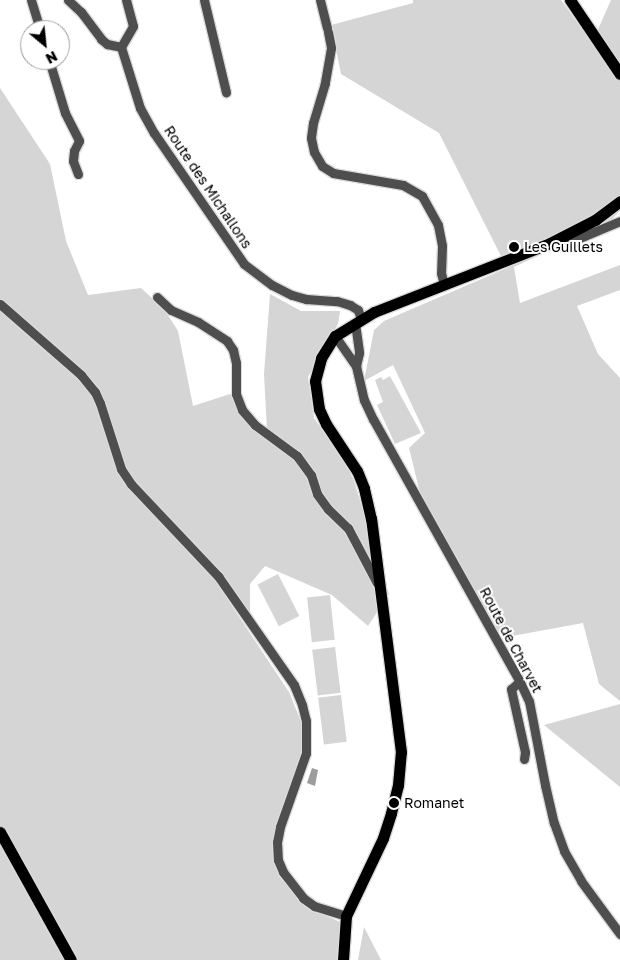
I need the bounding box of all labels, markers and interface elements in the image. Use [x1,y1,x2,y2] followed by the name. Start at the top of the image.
[20,20,70,70] north arrow
[43,48,61,68] text: N
[161,122,255,252] street label: Route des Michallons
[524,239,603,255] place label: Les Guillets
[508,241,520,253] marker: Les Guillets
[476,584,546,696] street label: Route de Charvet
[404,795,464,811] place label: Romanet
[388,797,400,809] marker: Romanet

